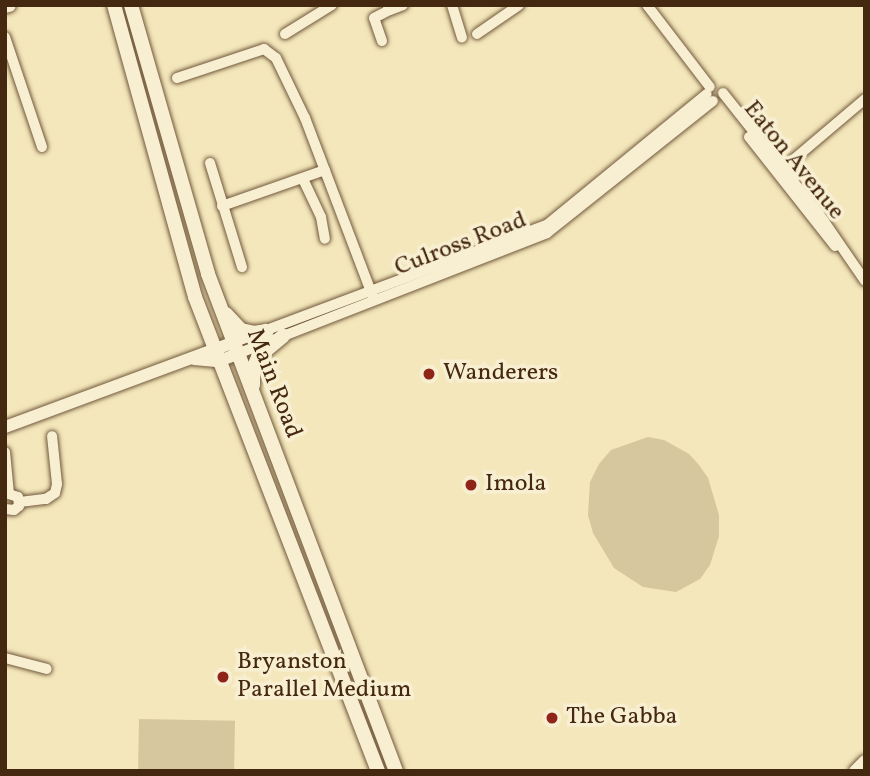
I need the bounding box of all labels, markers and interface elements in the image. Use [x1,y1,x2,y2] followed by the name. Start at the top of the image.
[736,96,850,226] street label: Eaton Avenue
[391,207,531,283] street label: Culross Road
[239,325,307,443] street label: Main Road
[443,360,558,388] place label: Wanderers
[421,366,437,382] marker: Wanderers
[485,471,546,499] place label: Imola
[463,477,479,493] marker: Imola
[237,649,411,705] place label: Bryanston Parallel Medium
[215,669,231,685] marker: Bryanston Parallel Medium
[566,704,678,732] place label: The Gabba
[544,710,560,726] marker: The Gabba

